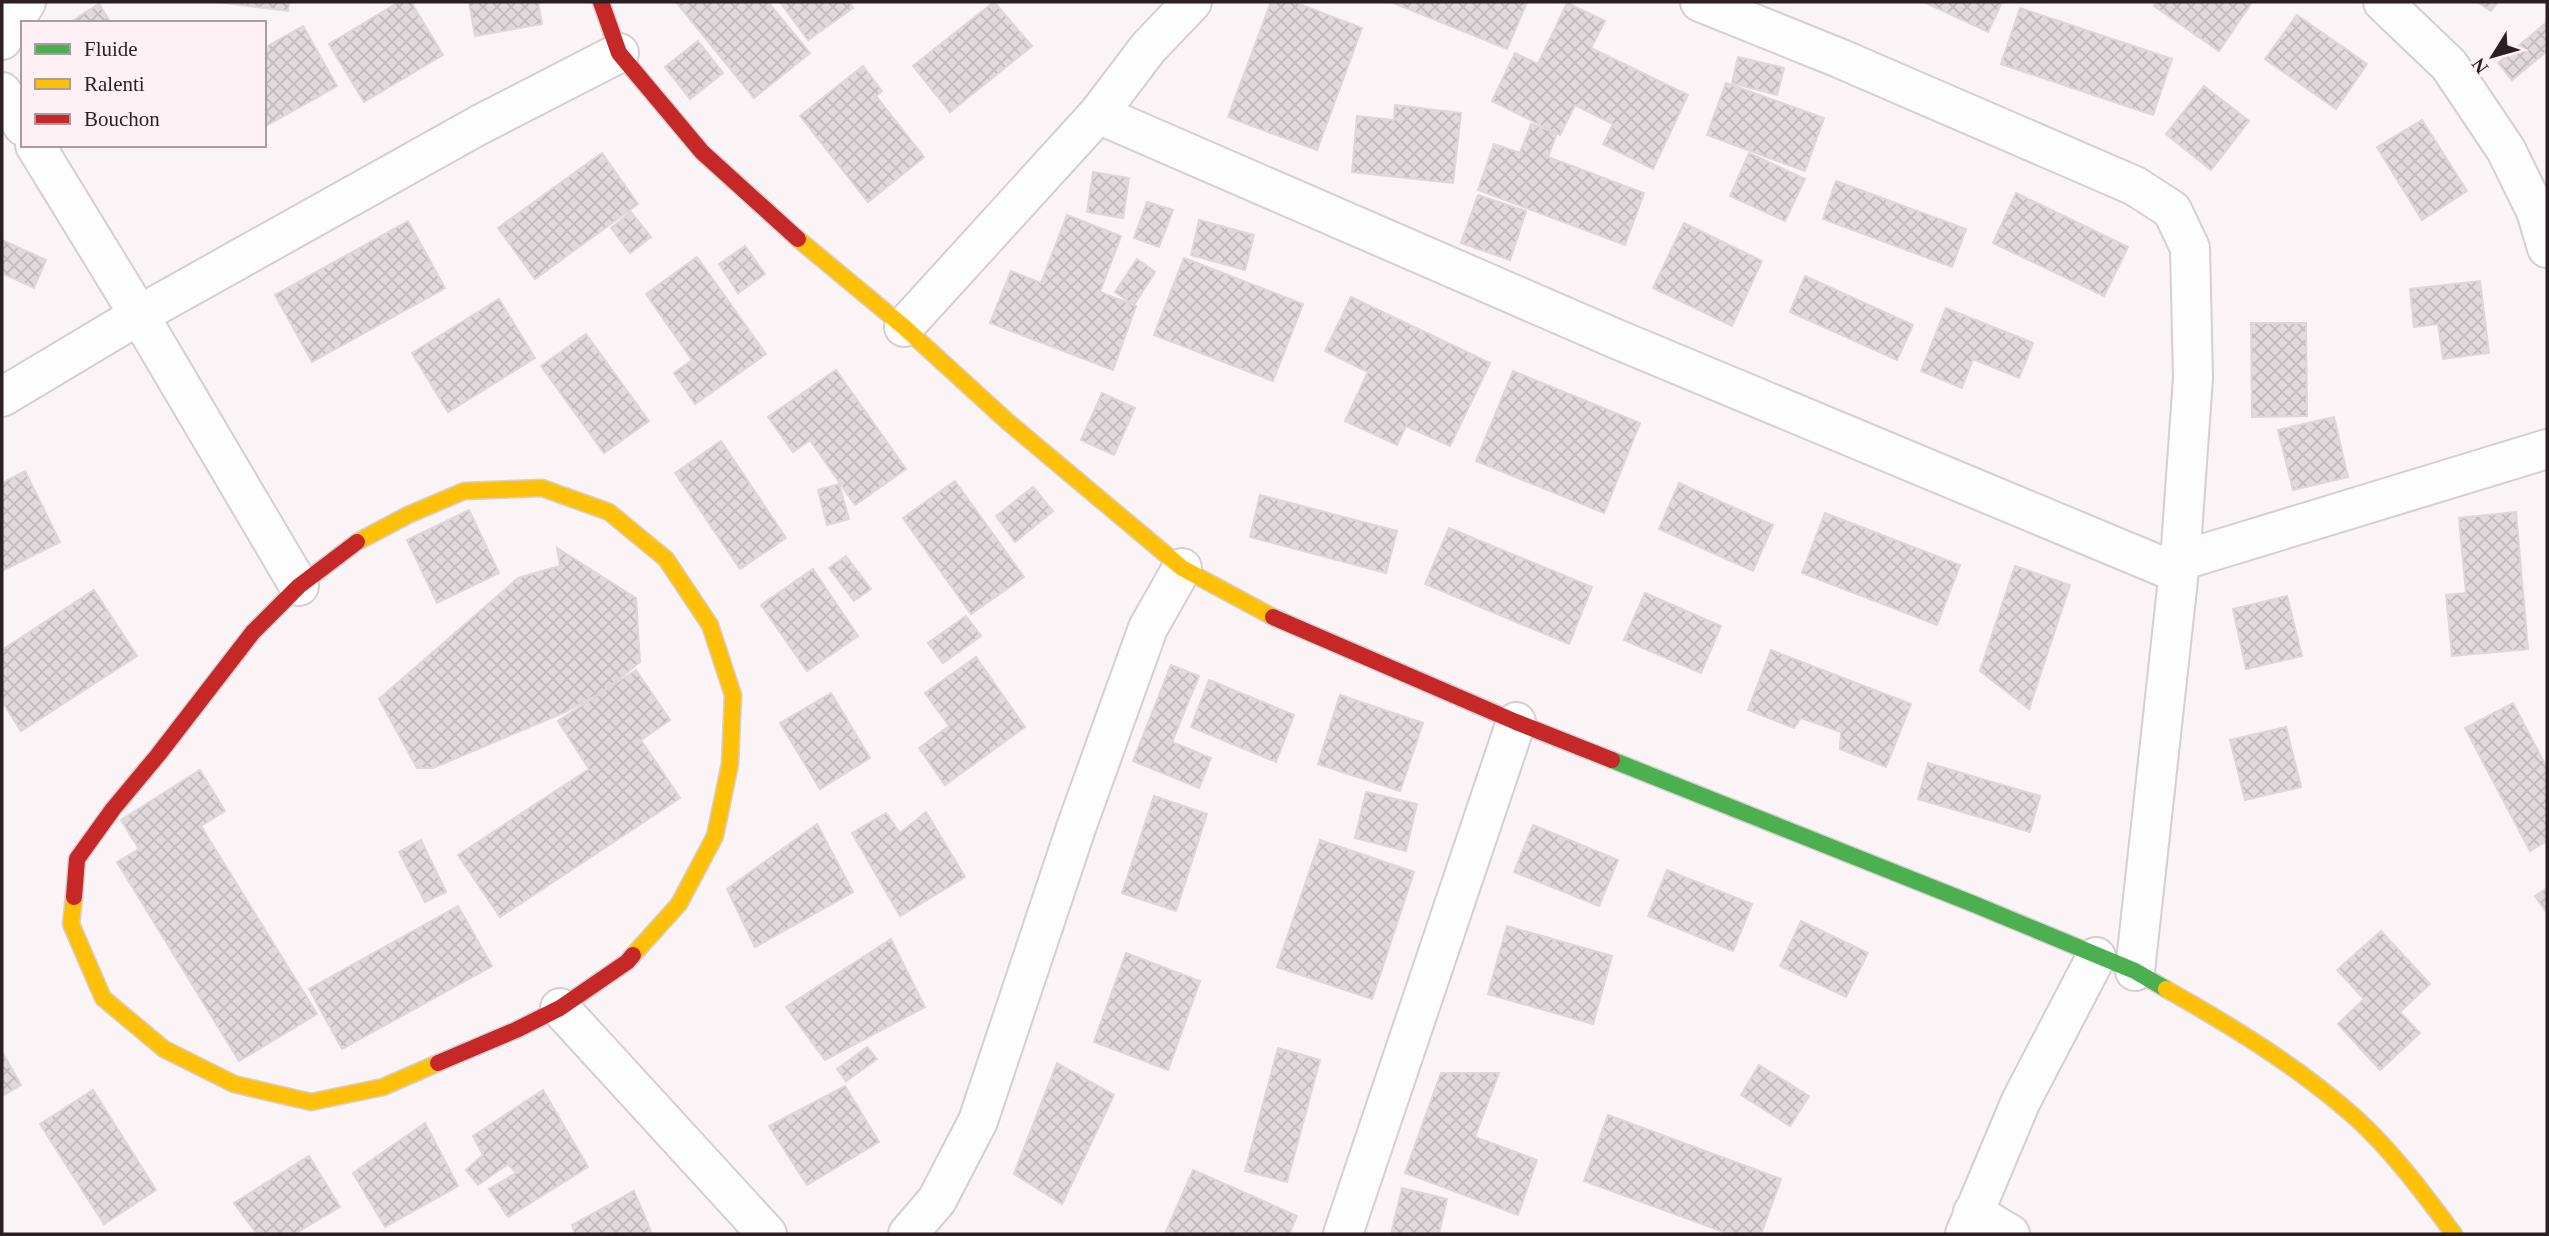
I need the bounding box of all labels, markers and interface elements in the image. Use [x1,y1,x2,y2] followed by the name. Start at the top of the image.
[21,21,266,147] legend
[2458,21,2528,91] north arrow
[84,37,138,61] text: Fluide
[2467,54,2492,78] text: N
[84,72,145,96] text: Ralenti
[84,107,160,131] text: Bouchon

